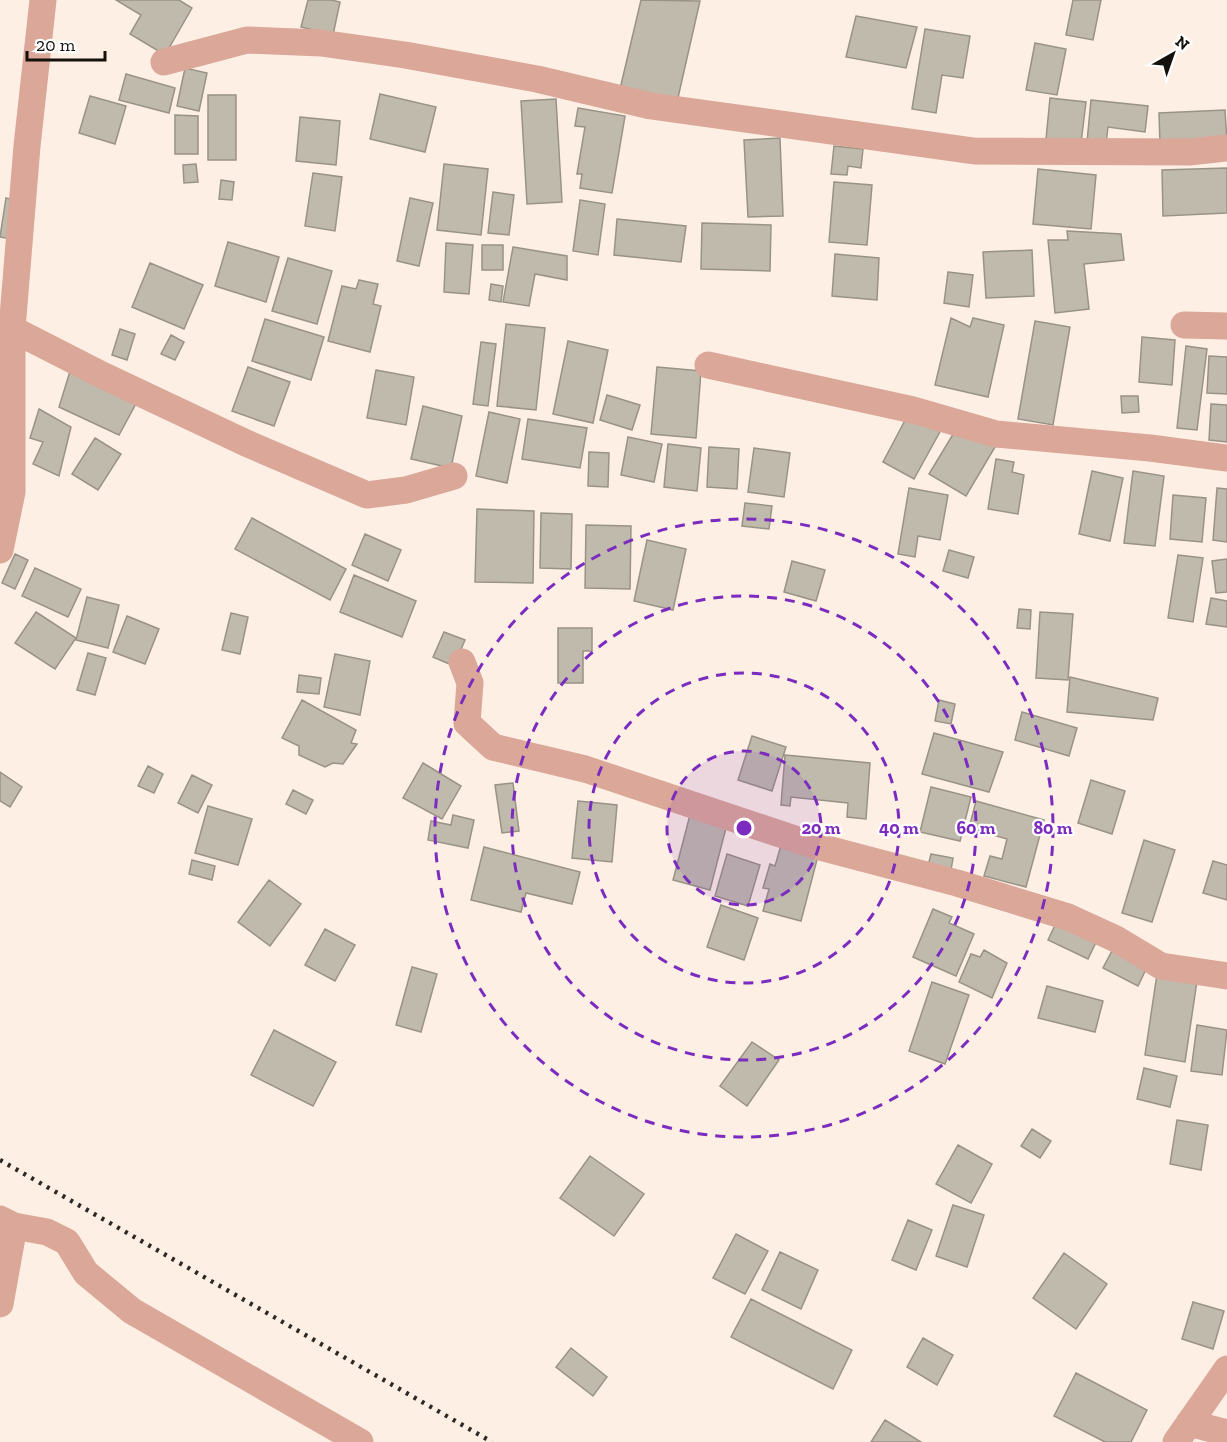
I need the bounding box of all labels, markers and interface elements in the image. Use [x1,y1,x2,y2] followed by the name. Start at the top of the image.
[27,24,105,62] scale bar
[1143,24,1203,84] north arrow
[1172,32,1193,54] text: N
[36,34,76,56] text: 20 m
[801,817,841,839] text: 20 m
[879,817,919,839] text: 40 m
[956,817,996,839] text: 60 m
[1033,817,1073,839] text: 80 m
[734,818,754,838] centre of rings

